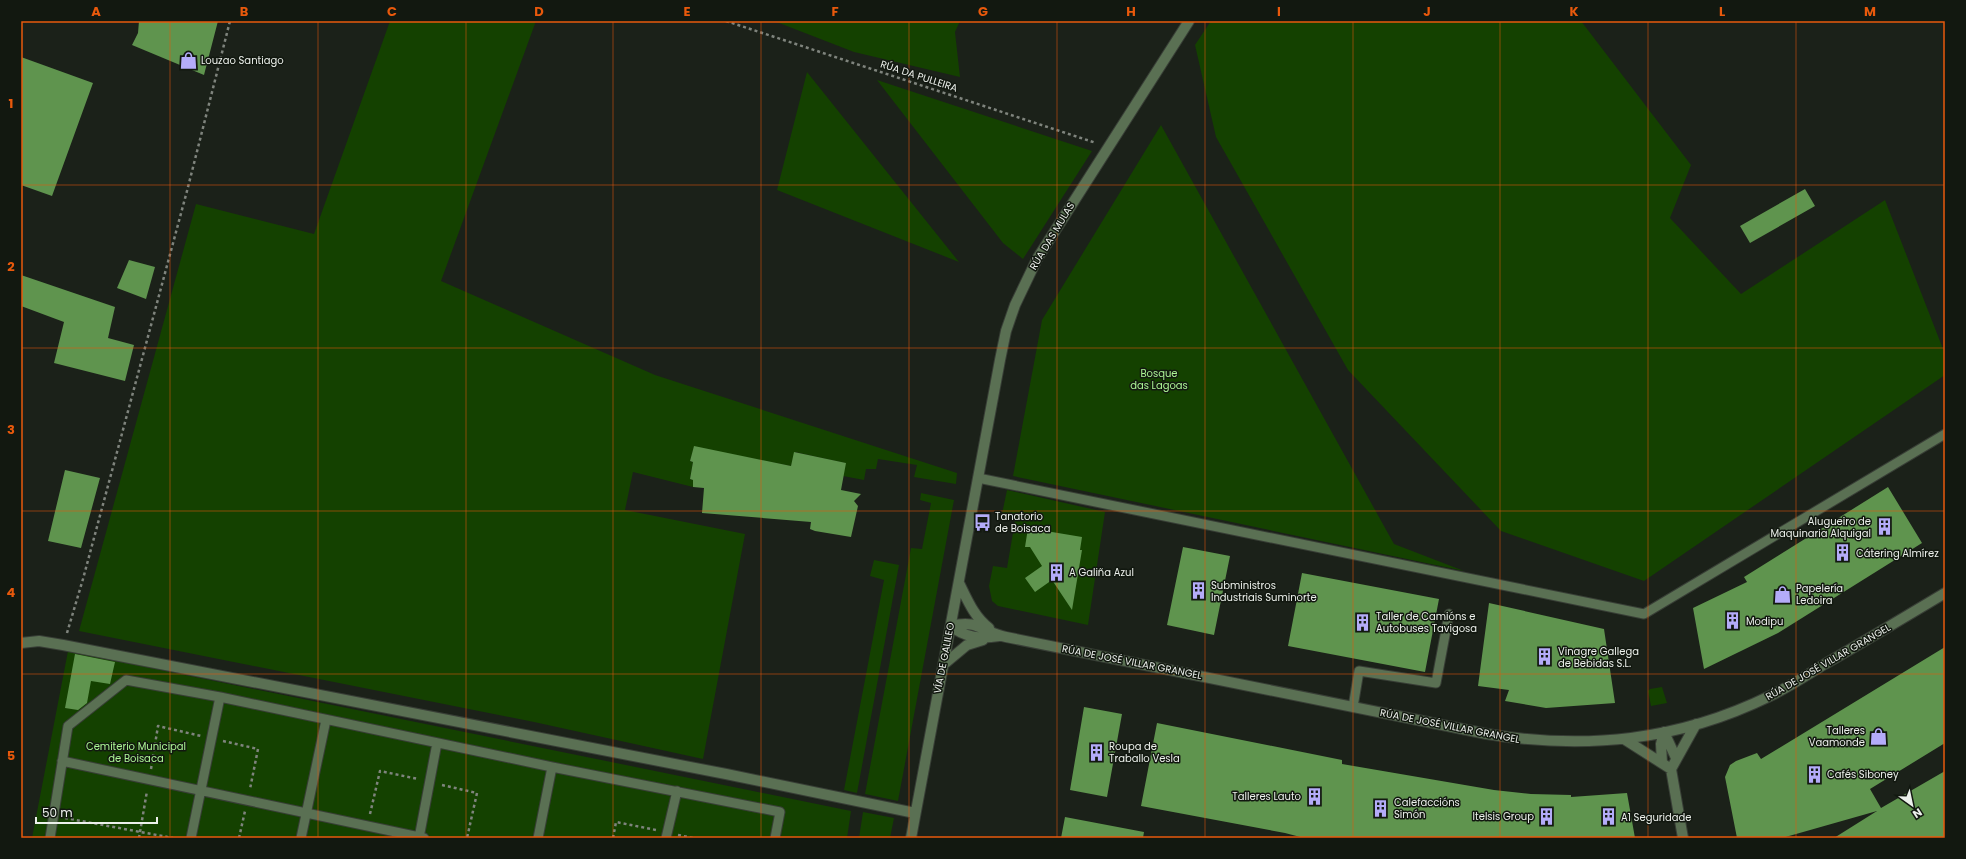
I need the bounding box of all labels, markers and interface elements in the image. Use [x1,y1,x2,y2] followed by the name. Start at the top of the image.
[91,2,101,21] text: A
[240,2,249,21] text: B
[387,2,397,21] text: C
[534,2,544,21] text: D
[683,2,691,21] text: E
[831,2,839,21] text: F
[978,2,988,21] text: G
[1126,2,1136,21] text: H
[1277,2,1281,21] text: I
[1423,2,1431,21] text: J
[1569,2,1579,21] text: K
[1719,2,1725,21] text: L
[1864,2,1876,21] text: M
[178,50,198,70] shop icon: Louzao Santiago
[201,53,284,68] place label: Louzao Santiago
[878,56,960,96] street label: RÚA DA PULLEIRA
[9,94,13,113] text: 1
[1026,199,1078,273] street label: RÚA DAS MULAS
[7,257,15,276] text: 2
[1130,366,1188,393] park label: Bosque das Lagoas
[7,420,15,439] text: 3
[995,509,1050,536] place label: Tanatorio de Boisaca
[972,512,992,532] bus stop icon: Tanatorio de Boisaca
[1770,514,1871,541] place label: Alugueiro de Maquinaria Alquigal
[1874,517,1894,537] building icon: Alugueiro de Maquinaria Alquigal
[1833,543,1853,563] building icon: Cátering Almírez
[1856,546,1939,561] place label: Cátering Almírez
[1046,562,1066,582] building icon: A Galiña Azul
[1069,565,1134,580] place label: A Galiña Azul
[1211,578,1317,605] place label: Subministros Industriais Suminorte
[1188,581,1208,601] building icon: Subministros Industriais Suminorte
[1796,581,1843,608] place label: Papelería Ledoira
[7,583,16,602] text: 4
[1773,584,1793,604] shop icon: Papelería Ledoira
[1376,609,1477,636] place label: Taller de Camións e Autobuses Tavigosa
[1723,611,1743,631] building icon: Modipu
[1353,612,1373,632] building icon: Taller de Camións e Autobuses Tavigosa
[1746,614,1783,629] place label: Modipu
[1763,620,1894,704] street label: RÚA DE JOSÉ VILLAR GRANGEL
[930,621,958,695] street label: VÍA DE GALILEO
[1061,641,1204,683] street label: RÚA DE JOSÉ VILLAR GRANGEL
[1558,644,1639,671] place label: Vinagre Gallega de Bebidas S.L.
[1535,647,1555,667] building icon: Vinagre Gallega de Bebidas S.L.
[1379,705,1522,747] street label: RÚA DE JOSÉ VILLAR GRANGEL
[1809,723,1865,750] place label: Talleres Vaamonde
[1868,726,1888,746] shop icon: Talleres Vaamonde
[86,739,186,766] park label: Cemiterio Municipal de Boisaca
[1109,739,1180,766] place label: Roupa de Traballo Vesla
[1086,742,1106,762] building icon: Roupa de Traballo Vesla
[7,746,15,765] text: 5
[1804,764,1824,784] building icon: Cafés Siboney
[1827,767,1899,782] place label: Cafés Siboney
[1892,785,1932,825] north arrow
[1304,786,1324,806] building icon: Talleres Lauto
[1232,789,1301,804] place label: Talleres Lauto
[1394,795,1460,822] place label: Calefaccións Simón
[1371,798,1391,818] building icon: Calefaccións Simón
[36,799,157,825] scale bar
[42,804,73,821] text: 50 m
[1910,804,1925,822] text: N
[1537,806,1557,826] building icon: Itelsis Group
[1598,807,1618,827] building icon: A1 Seguridade
[1473,809,1534,824] place label: Itelsis Group
[1621,810,1692,825] place label: A1 Seguridade

